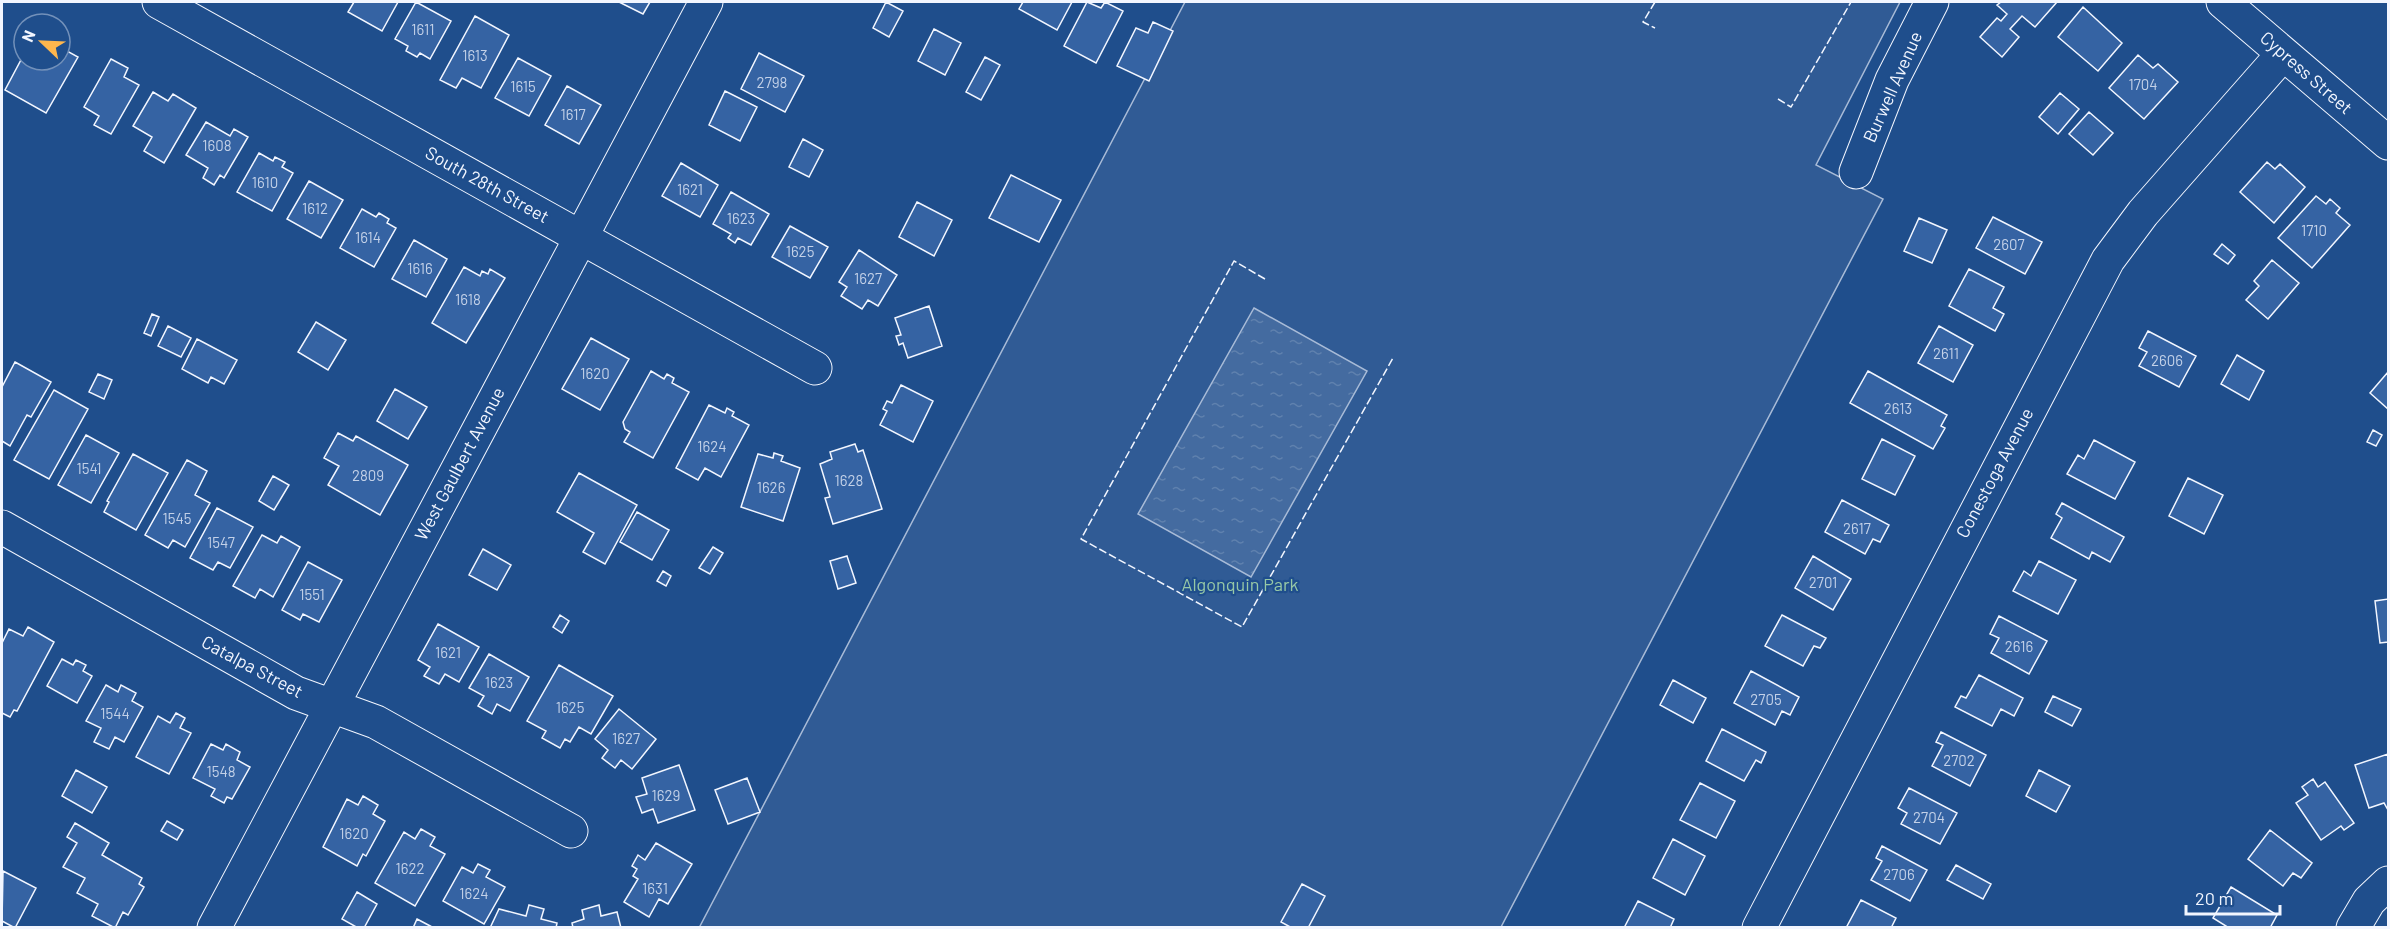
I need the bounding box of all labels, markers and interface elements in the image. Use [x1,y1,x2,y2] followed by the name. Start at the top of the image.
[12,12,72,72] north arrow
[411,20,435,38] house number: 1611
[2256,26,2357,118] street label: Cypress Street
[17,27,39,45] text: N
[1858,28,1926,145] street label: Burwell Avenue
[462,46,488,64] house number: 1613
[757,73,787,91] house number: 2798
[2128,75,2158,93] house number: 1704
[510,77,536,95] house number: 1615
[560,105,586,123] house number: 1617
[202,136,232,154] house number: 1608
[422,141,553,227] street label: South 28th Street
[252,173,278,191] house number: 1610
[677,180,703,198] house number: 1621
[302,199,328,217] house number: 1612
[727,209,755,227] house number: 1623
[2301,221,2327,239] house number: 1710
[355,228,381,246] house number: 1614
[1993,235,2025,253] house number: 2607
[786,242,814,260] house number: 1625
[407,259,433,277] house number: 1616
[854,269,882,287] house number: 1627
[455,290,481,308] house number: 1618
[1933,344,1959,362] house number: 2611
[2151,351,2183,369] house number: 2606
[580,364,610,382] house number: 1620
[409,383,509,544] street label: West Gaulbert Avenue
[1884,399,1912,417] house number: 2613
[1951,404,2038,541] street label: Conestoga Avenue
[697,437,727,455] house number: 1624
[76,459,102,477] house number: 1541
[352,466,384,484] house number: 2809
[835,471,863,489] house number: 1628
[757,478,785,496] house number: 1626
[163,509,191,527] house number: 1545
[1843,519,1871,537] house number: 2617
[207,533,235,551] house number: 1547
[1181,573,1299,595] park label: Algonquin Park
[1809,573,1837,591] house number: 2701
[299,585,325,603] house number: 1551
[198,630,307,702] street label: Catalpa Street
[2005,637,2033,655] house number: 2616
[435,643,461,661] house number: 1621
[485,673,513,691] house number: 1623
[1750,690,1782,708] house number: 2705
[556,698,584,716] house number: 1625
[100,704,130,722] house number: 1544
[612,729,640,747] house number: 1627
[1943,751,1975,769] house number: 2702
[206,762,236,780] house number: 1548
[652,786,680,804] house number: 1629
[1913,808,1945,826] house number: 2704
[339,824,369,842] house number: 1620
[395,859,425,877] house number: 1622
[1883,865,1915,883] house number: 2706
[2186,878,2280,916] scale bar
[642,879,668,897] house number: 1631
[459,884,489,902] house number: 1624
[2195,887,2233,909] text: 20 m

